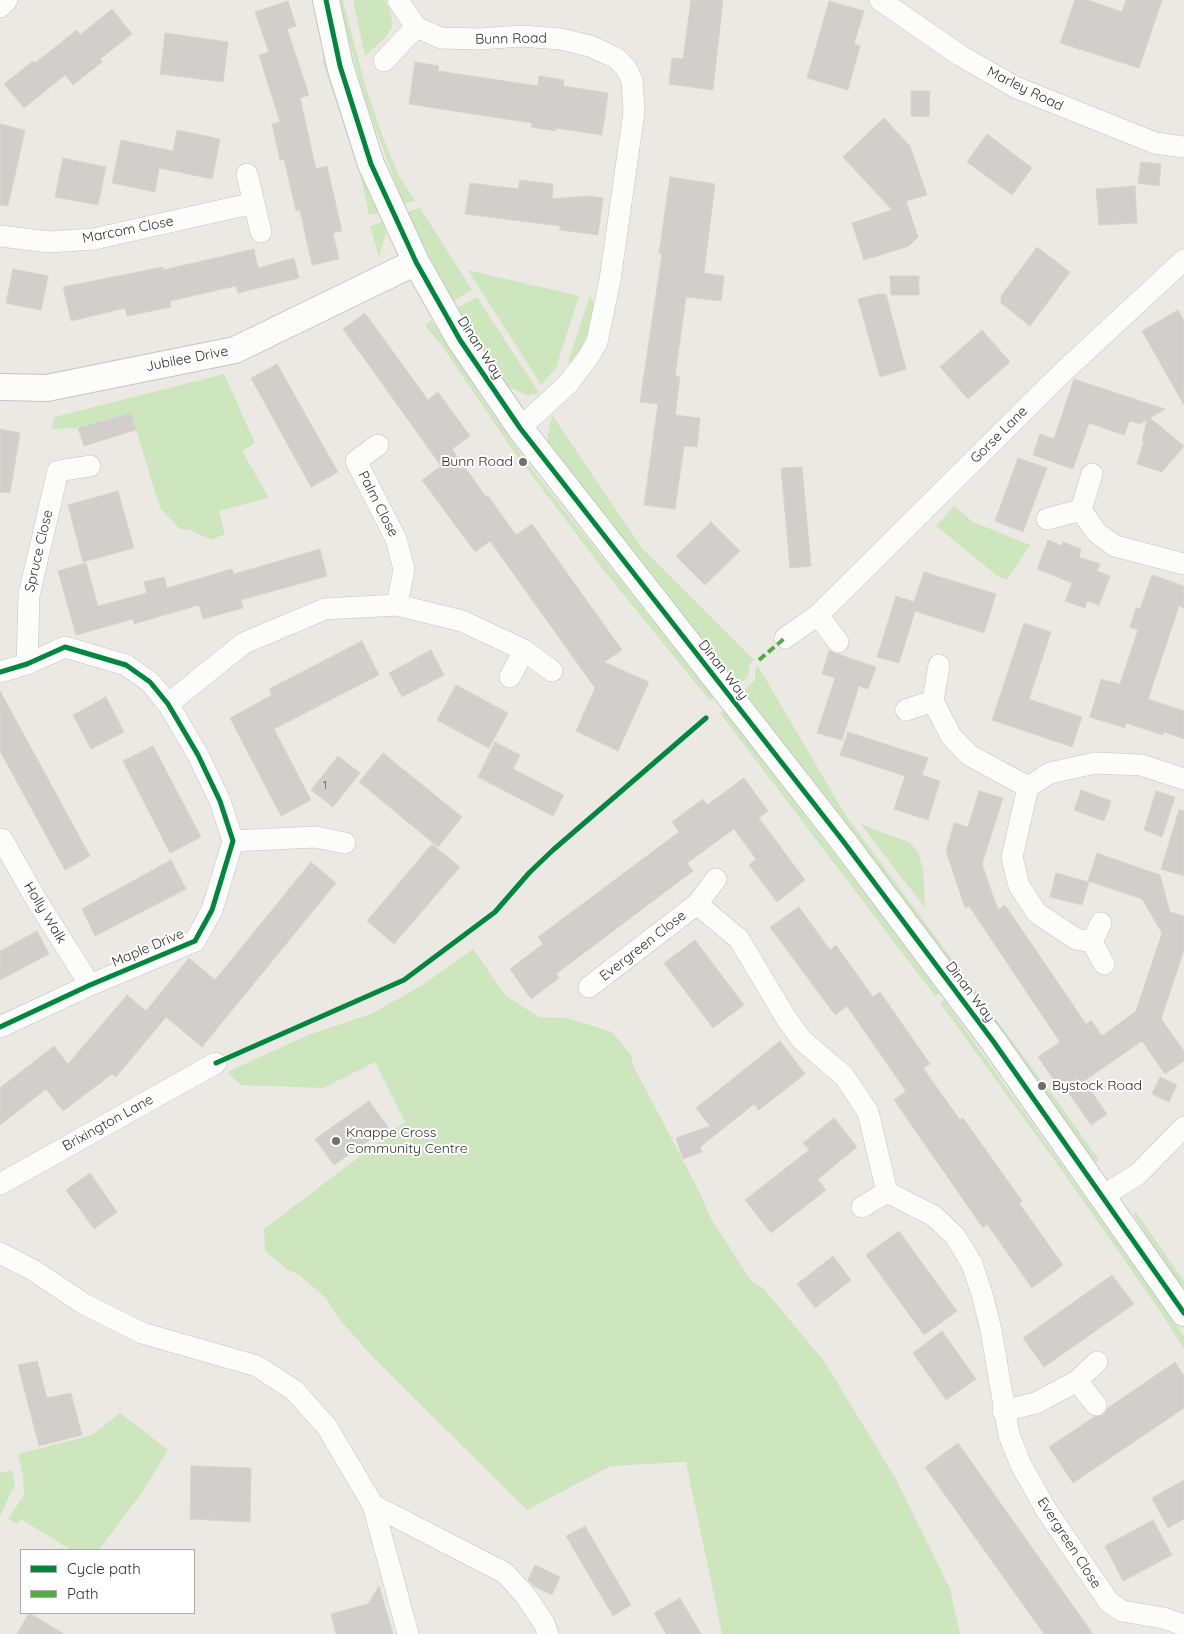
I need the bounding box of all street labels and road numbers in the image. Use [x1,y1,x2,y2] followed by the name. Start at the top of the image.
[475,30,547,48] street label: Bunn Road
[984,63,1066,115] street label: Marley Road
[81,213,175,247] street label: Marcom Close
[454,313,506,383] street label: Dinan Way
[144,343,230,375] street label: Jubilee Drive
[967,403,1031,467] street label: Gorse Lane
[354,468,402,540] street label: Palm Close
[21,508,57,594] street label: Spruce Close
[694,637,752,703] street label: Dinan Way
[20,879,70,947] street label: Holly Walk
[597,907,689,985] street label: Evergreen Close
[109,925,187,971] street label: Maple Drive
[942,958,998,1026] street label: Dinan Way
[60,1091,156,1155] street label: Brixington Lane
[1033,1494,1105,1592] street label: Evergreen Close

